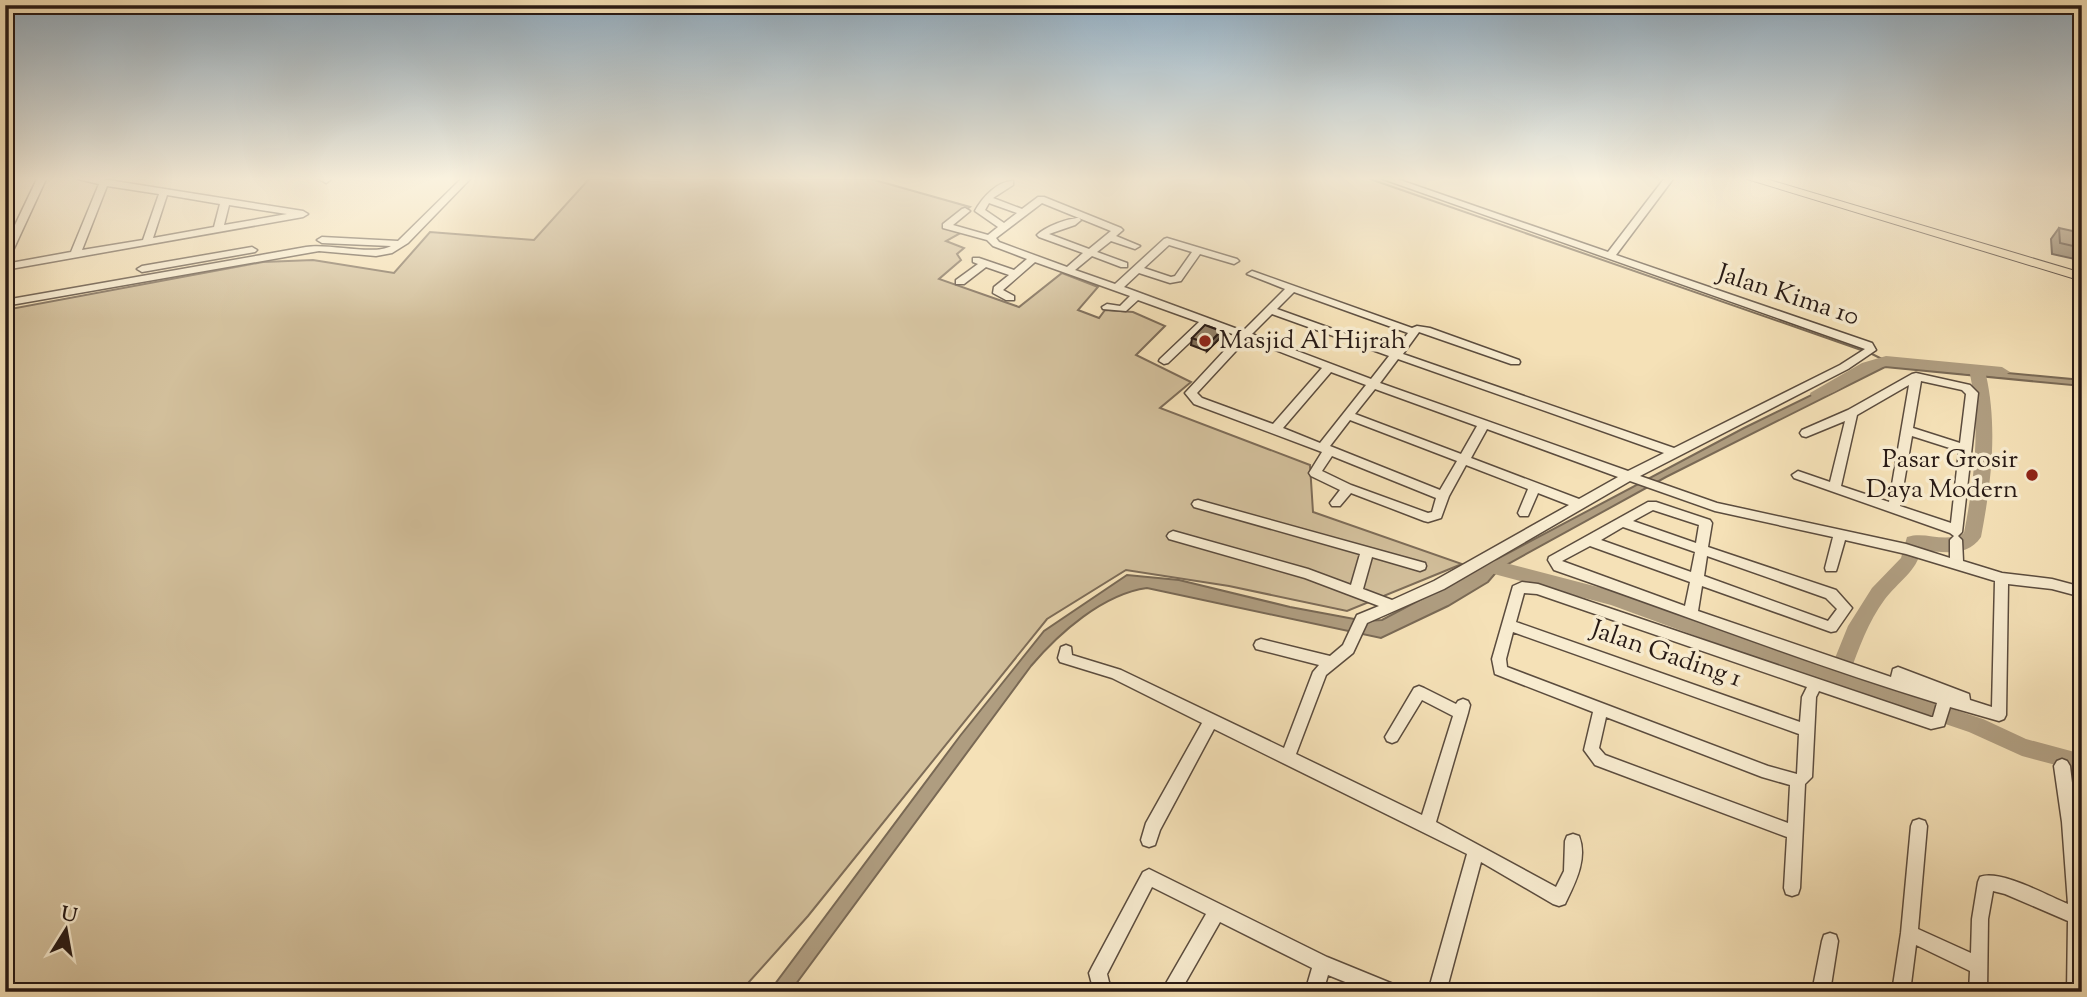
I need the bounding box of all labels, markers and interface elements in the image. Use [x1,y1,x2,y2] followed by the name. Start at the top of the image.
[1710,255,1864,336] street label: Jalan Kima 10
[1219,323,1406,360] place label: Masjid Al Hijrah
[1197,333,1213,349] marker: Masjid Al Hijrah
[1866,442,2018,509] place label: Pasar Grosir Daya Modern
[2024,467,2040,483] marker: Pasar Grosir Daya Modern
[1584,611,1746,698] street label: Jalan Gading 1
[32,895,102,965] north arrow
[59,901,79,931] text: U

